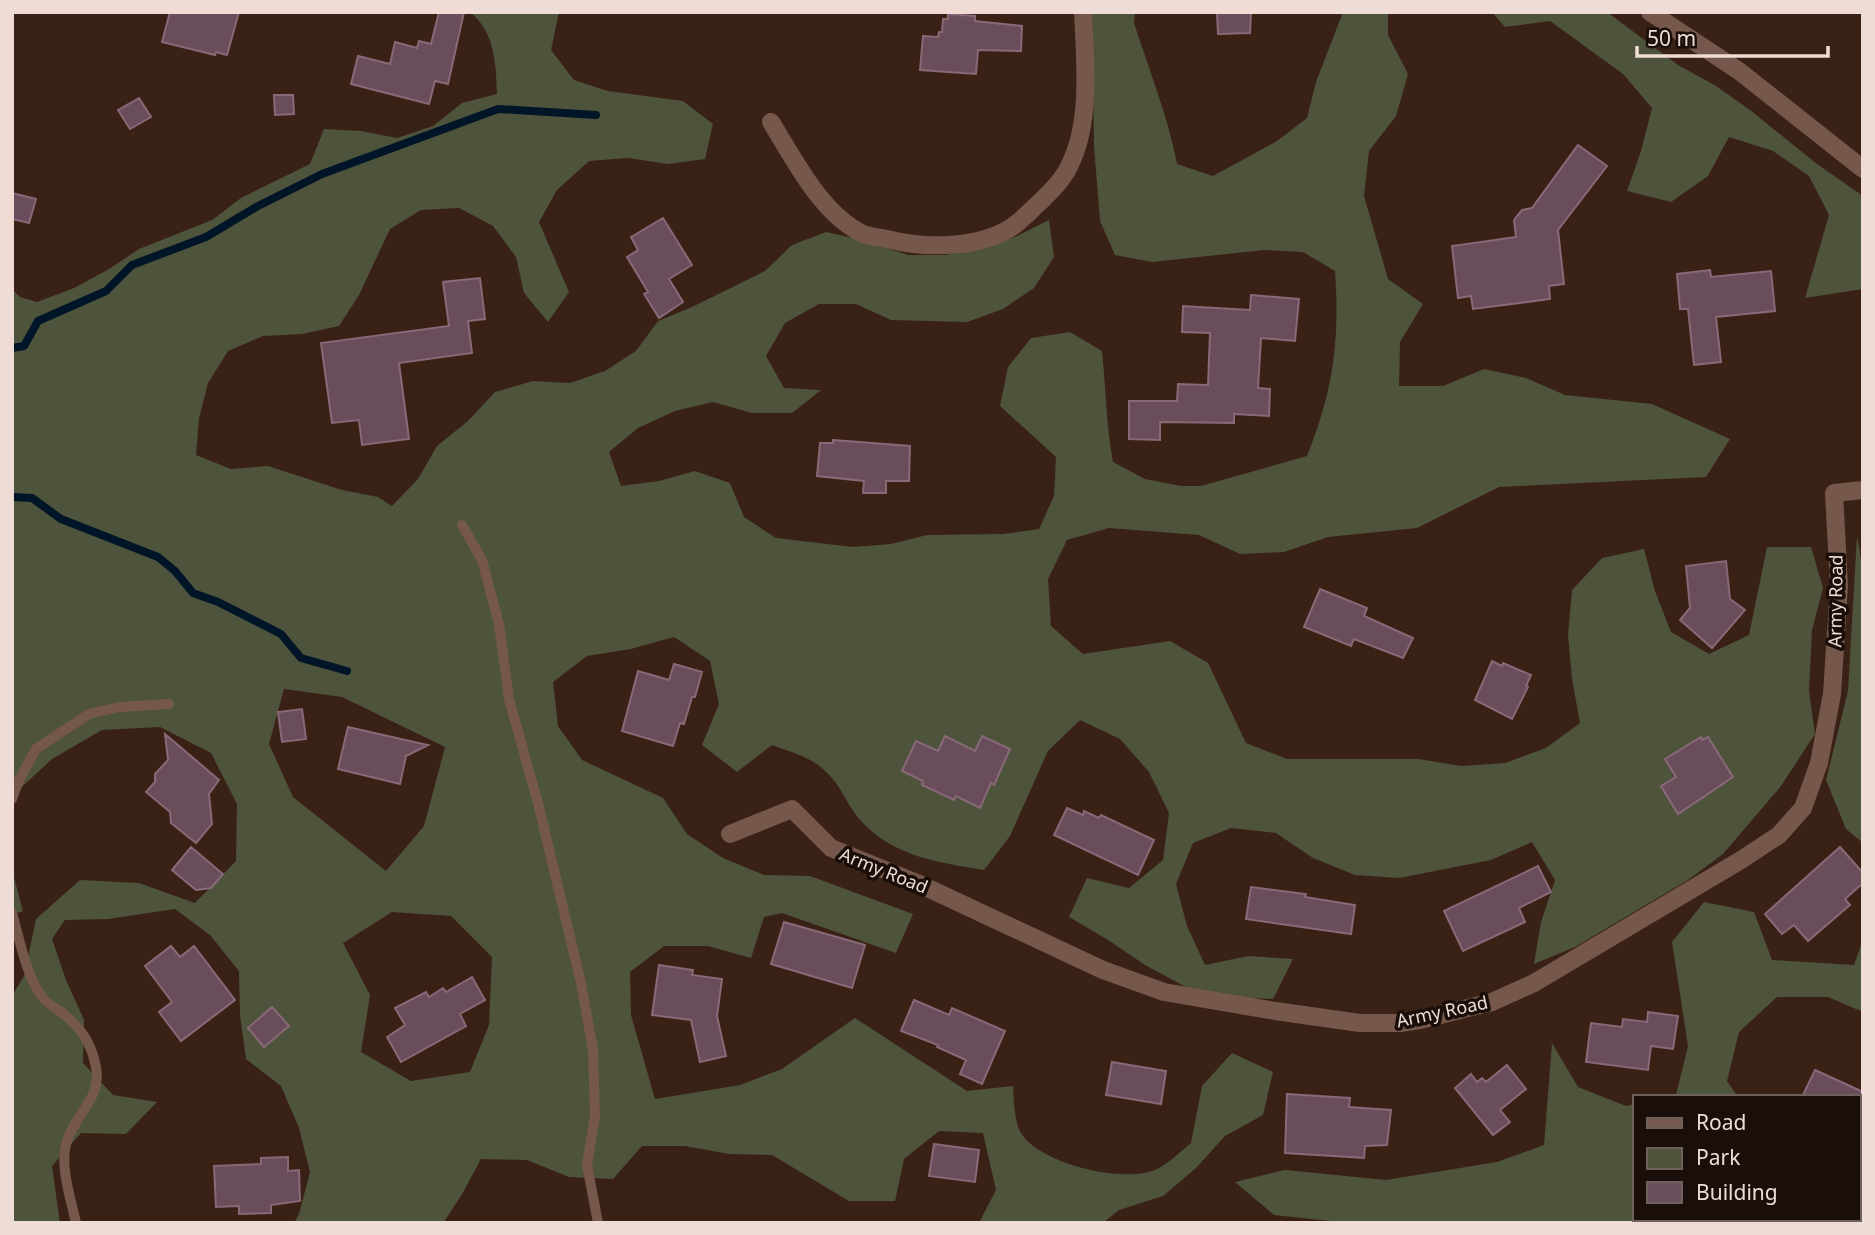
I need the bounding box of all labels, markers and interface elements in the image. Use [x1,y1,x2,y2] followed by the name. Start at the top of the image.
[1637,14,1828,58] scale bar
[1647,24,1696,52] text: 50 m
[1822,554,1848,648] street label: Army Road
[836,841,932,899] street label: Army Road
[1394,990,1490,1032] street label: Army Road
[1633,1095,1861,1221] legend
[1696,1108,1746,1136] text: Road
[1696,1143,1741,1171] text: Park
[1696,1178,1778,1206] text: Building

